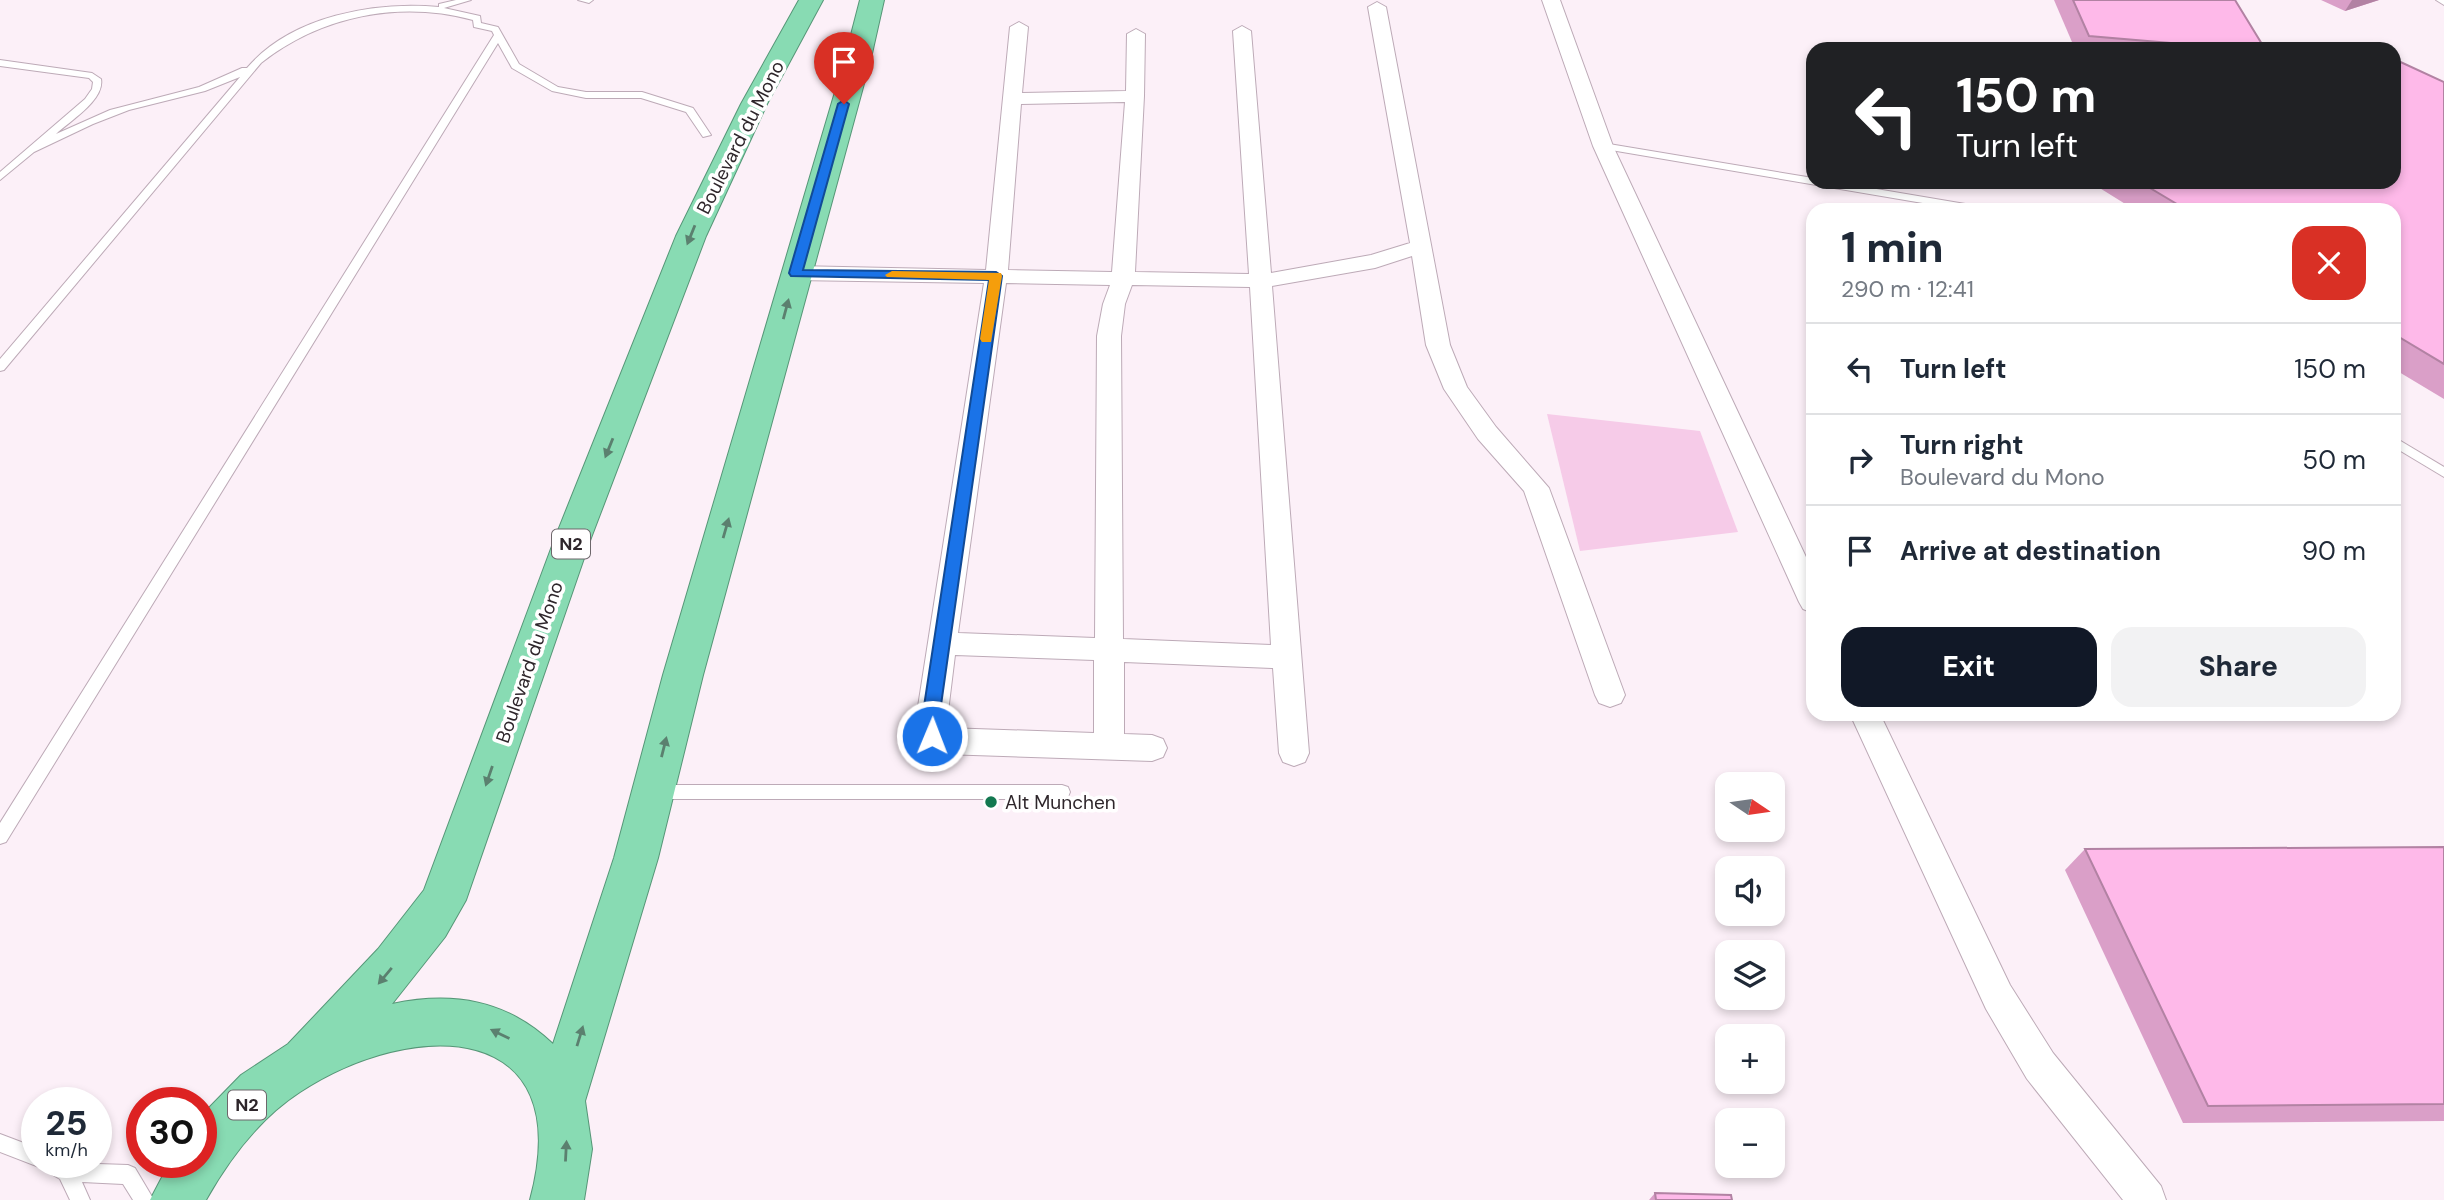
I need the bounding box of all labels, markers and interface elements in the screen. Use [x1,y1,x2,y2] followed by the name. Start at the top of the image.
[814,32,874,104] pin
[825,43,863,81] icon: arrive
[691,56,790,218] street label: Boulevard du Mono
[1956,63,2096,127] text: 150 m
[1841,70,1932,161] icon: left
[1956,125,2078,167] text: Turn left
[1841,220,1944,275] text: 1 min
[686,225,697,246] one-way arrow
[2292,226,2366,300] button: close
[1841,274,1974,304] text: 290 m · 12:41
[781,298,791,319] one-way arrow
[1841,350,1879,388] icon: left
[1900,352,2007,386] text: Turn left
[2294,352,2366,386] text: 150 m
[1900,428,2024,462] text: Turn right
[604,437,615,458] one-way arrow
[1841,441,1879,479] icon: right
[2302,443,2366,477] text: 50 m
[1900,462,2105,492] text: Boulevard du Mono
[721,517,731,538] one-way arrow
[552,530,590,558] road number: N2
[1841,532,1879,570] icon: arrive
[1900,534,2161,568] text: Arrive at destination
[2302,534,2366,568] text: 90 m
[490,578,569,746] street label: Boulevard du Mono
[1841,627,2097,707] button: Exit
[2111,627,2366,707] button: Share
[895,699,969,773] position arrow
[659,736,670,758] one-way arrow
[483,766,494,787] one-way arrow
[1715,772,1785,842] north arrow
[1715,772,1785,1178] map controls
[1005,790,1116,815] place label: Alt Munchen
[983,794,999,810] marker: Alt Munchen
[1715,856,1785,926] button: sound
[1715,940,1785,1010] button: layers
[378,967,393,984] one-way arrow
[1715,1024,1785,1094] button: +
[575,1026,586,1047] one-way arrow
[490,1028,510,1040] one-way arrow
[126,1087,217,1178] speed limit sign: 30
[228,1090,266,1120] road number: N2
[46,1100,87,1146] text: 25
[1715,1108,1785,1178] button: −
[45,1138,88,1162] text: km/h
[561,1140,572,1162] one-way arrow

